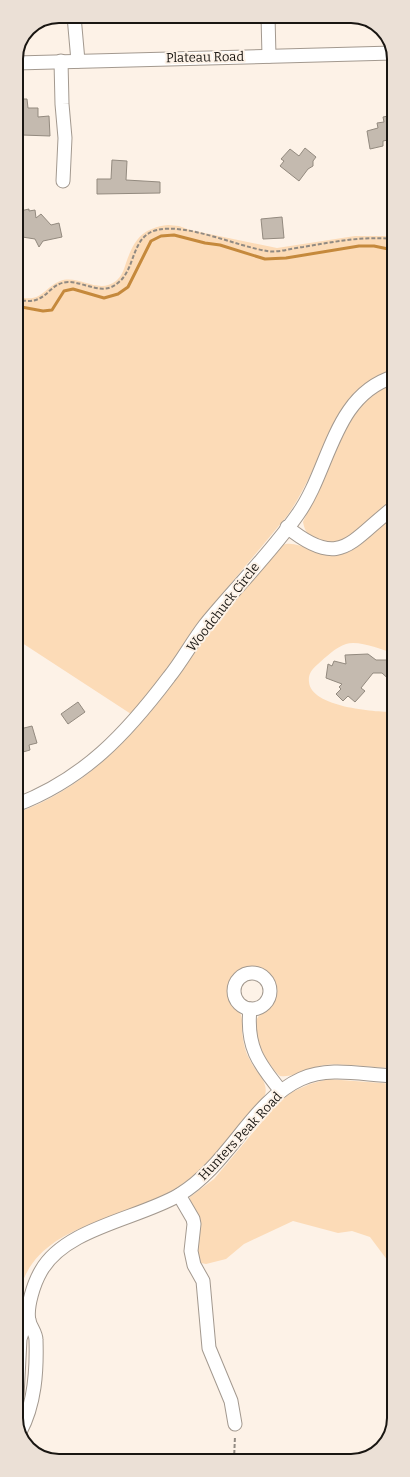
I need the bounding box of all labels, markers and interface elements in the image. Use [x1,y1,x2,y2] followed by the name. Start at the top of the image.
[166,49,245,65] street label: Plateau Road
[184,560,262,654] street label: Woodchuck Circle
[195,1089,285,1183] street label: Hunters Peak Road

